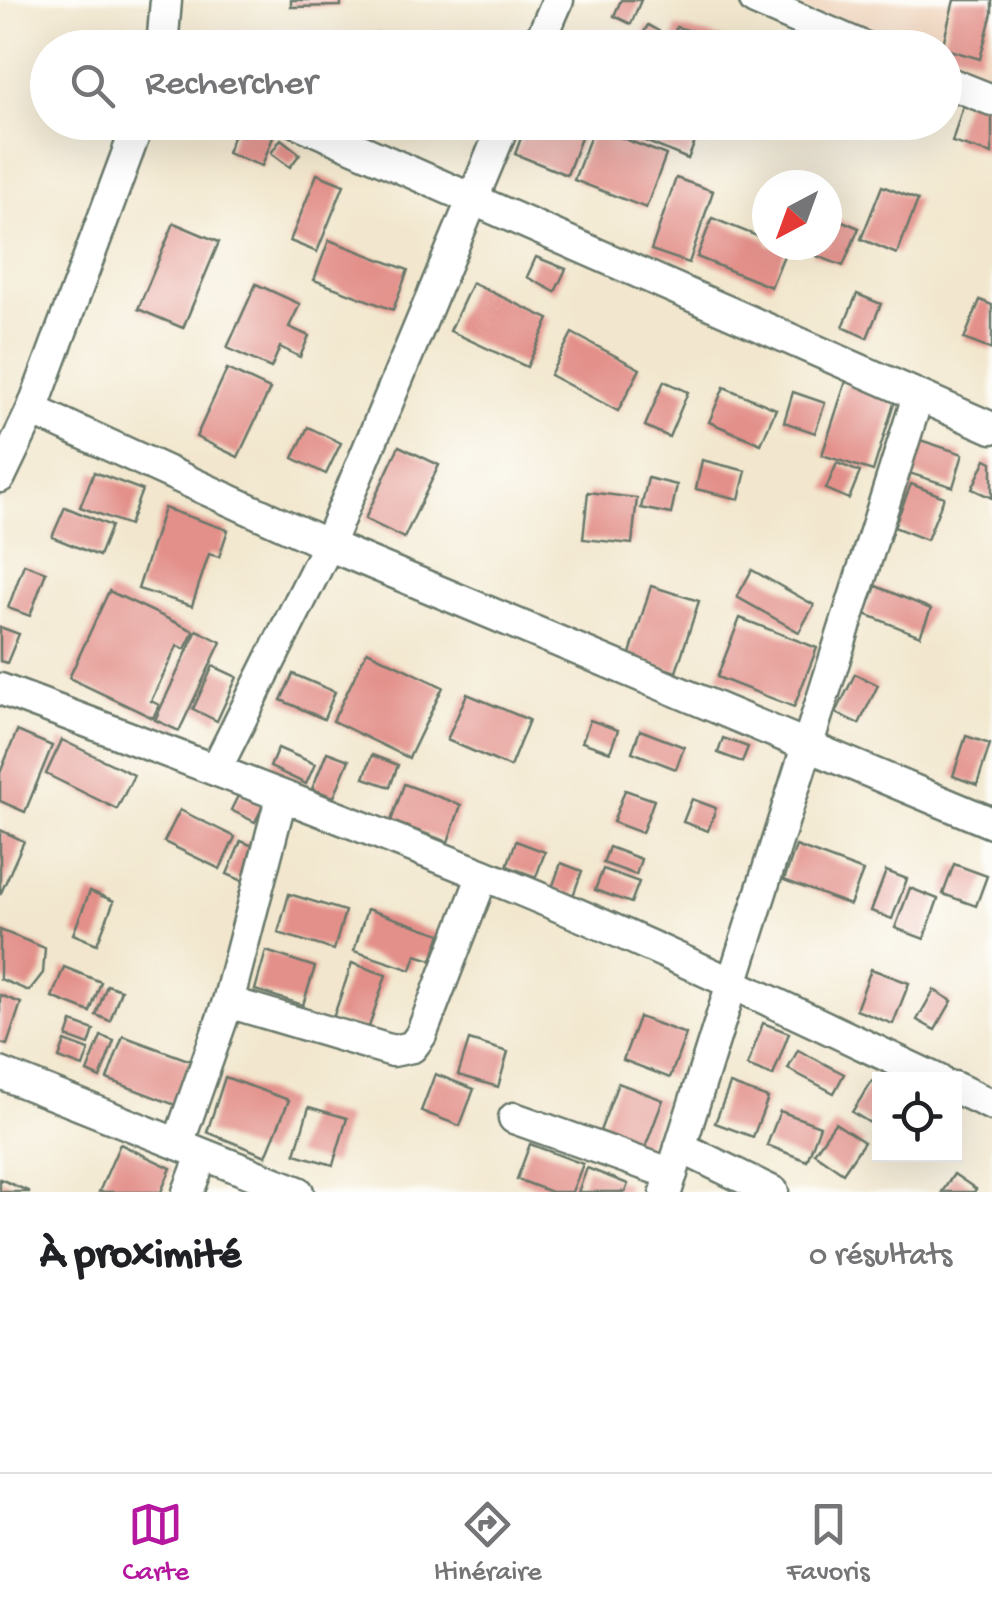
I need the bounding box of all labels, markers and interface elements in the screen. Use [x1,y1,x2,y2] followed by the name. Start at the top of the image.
[30,30,962,140] search box
[65,58,120,113] icon: search
[145,63,317,107] text: Rechercher
[752,170,842,260] north arrow
[872,1072,962,1162] map controls
[872,1072,962,1162] button: locate
[40,1233,241,1282] text: À proximité
[809,1238,952,1276] text: 0 résultats
[122,1497,189,1590] tab: Carte
[434,1497,542,1590] tab: Itinéraire
[787,1497,870,1590] tab: Favoris

